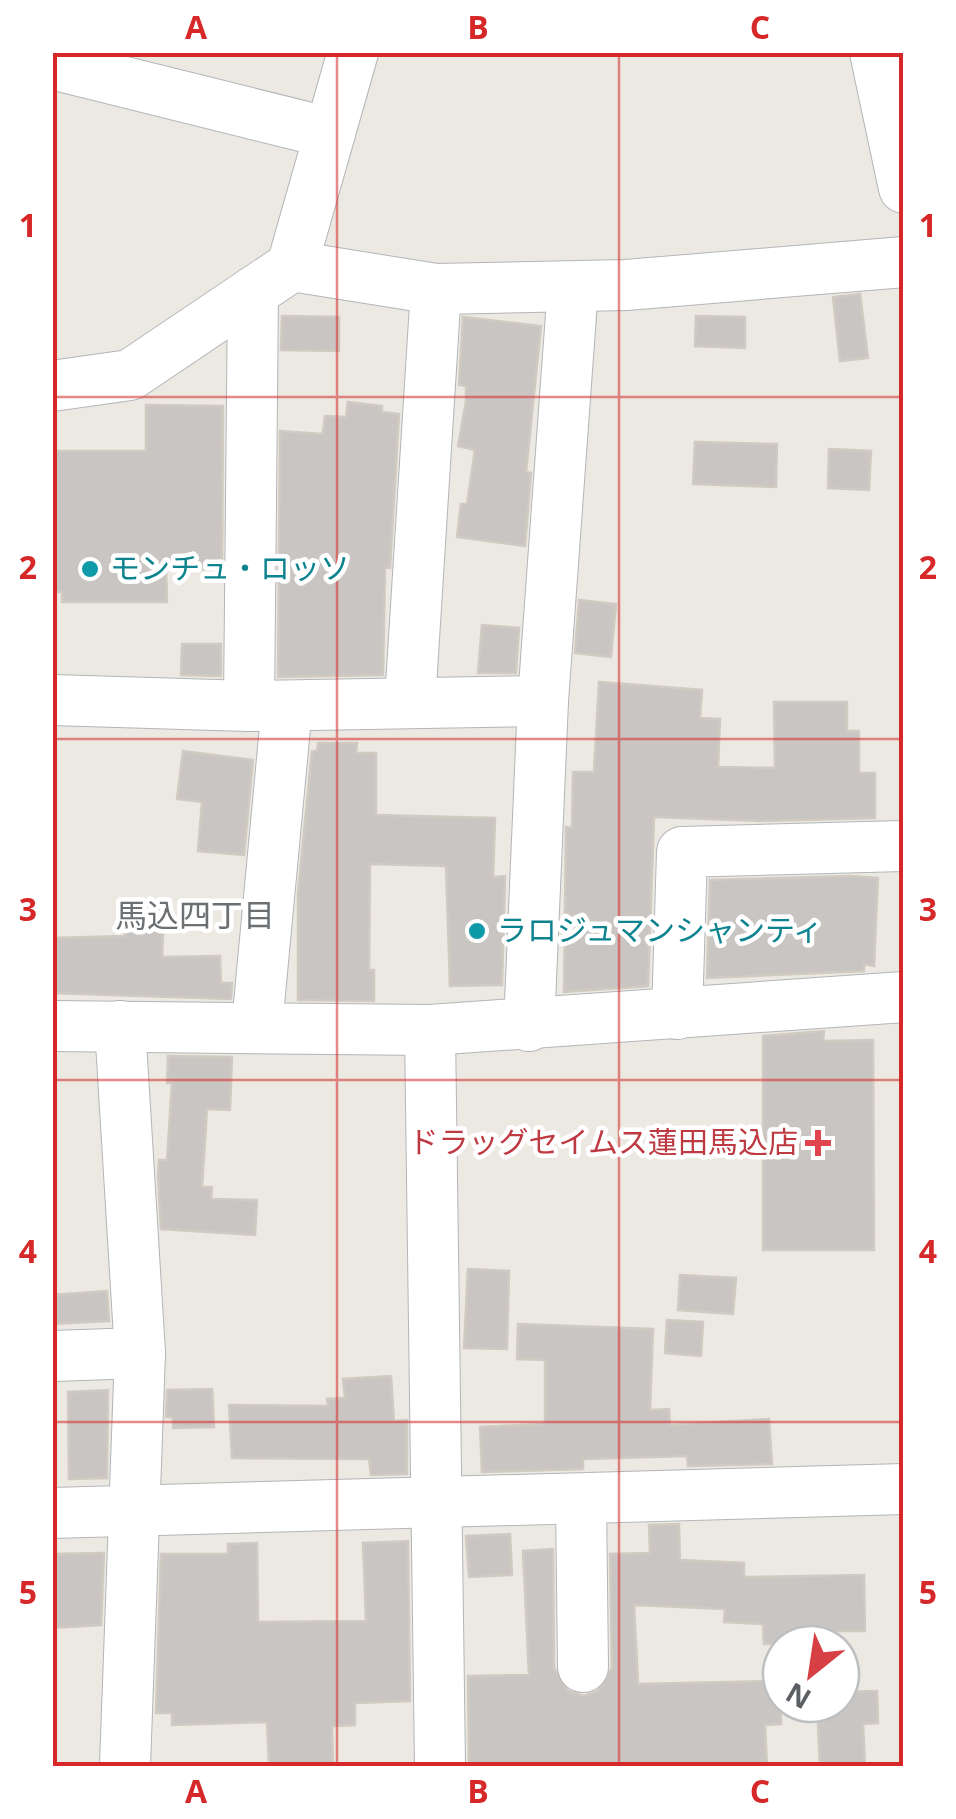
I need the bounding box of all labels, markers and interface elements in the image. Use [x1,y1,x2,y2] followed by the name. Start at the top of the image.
[185,5,208,48] text: A
[467,5,489,48] text: B
[750,5,770,48] text: C
[19,203,37,246] text: 1
[919,203,937,246] text: 1
[19,545,37,588] text: 2
[919,545,937,588] text: 2
[110,547,350,588] place label: モンチュ・ロッソ
[79,558,101,580] marker: モンチュ・ロッソ
[19,887,37,930] text: 3
[919,887,937,930] text: 3
[115,893,275,936] district label: 馬込四丁目
[497,909,823,950] place label: ラロジュマンシャンティ
[466,920,488,942] marker: ラロジュマンシャンティ
[409,1121,798,1162] place label: ドラッグセイムス蓮田馬込店
[807,1132,829,1154] marker: ドラッグセイムス蓮田馬込店
[19,1229,37,1272] text: 4
[919,1229,937,1272] text: 4
[19,1570,37,1613] text: 5
[919,1570,937,1613] text: 5
[761,1624,861,1724] north arrow
[779,1674,817,1719] text: N
[185,1769,208,1812] text: A
[467,1769,489,1812] text: B
[750,1769,770,1812] text: C

